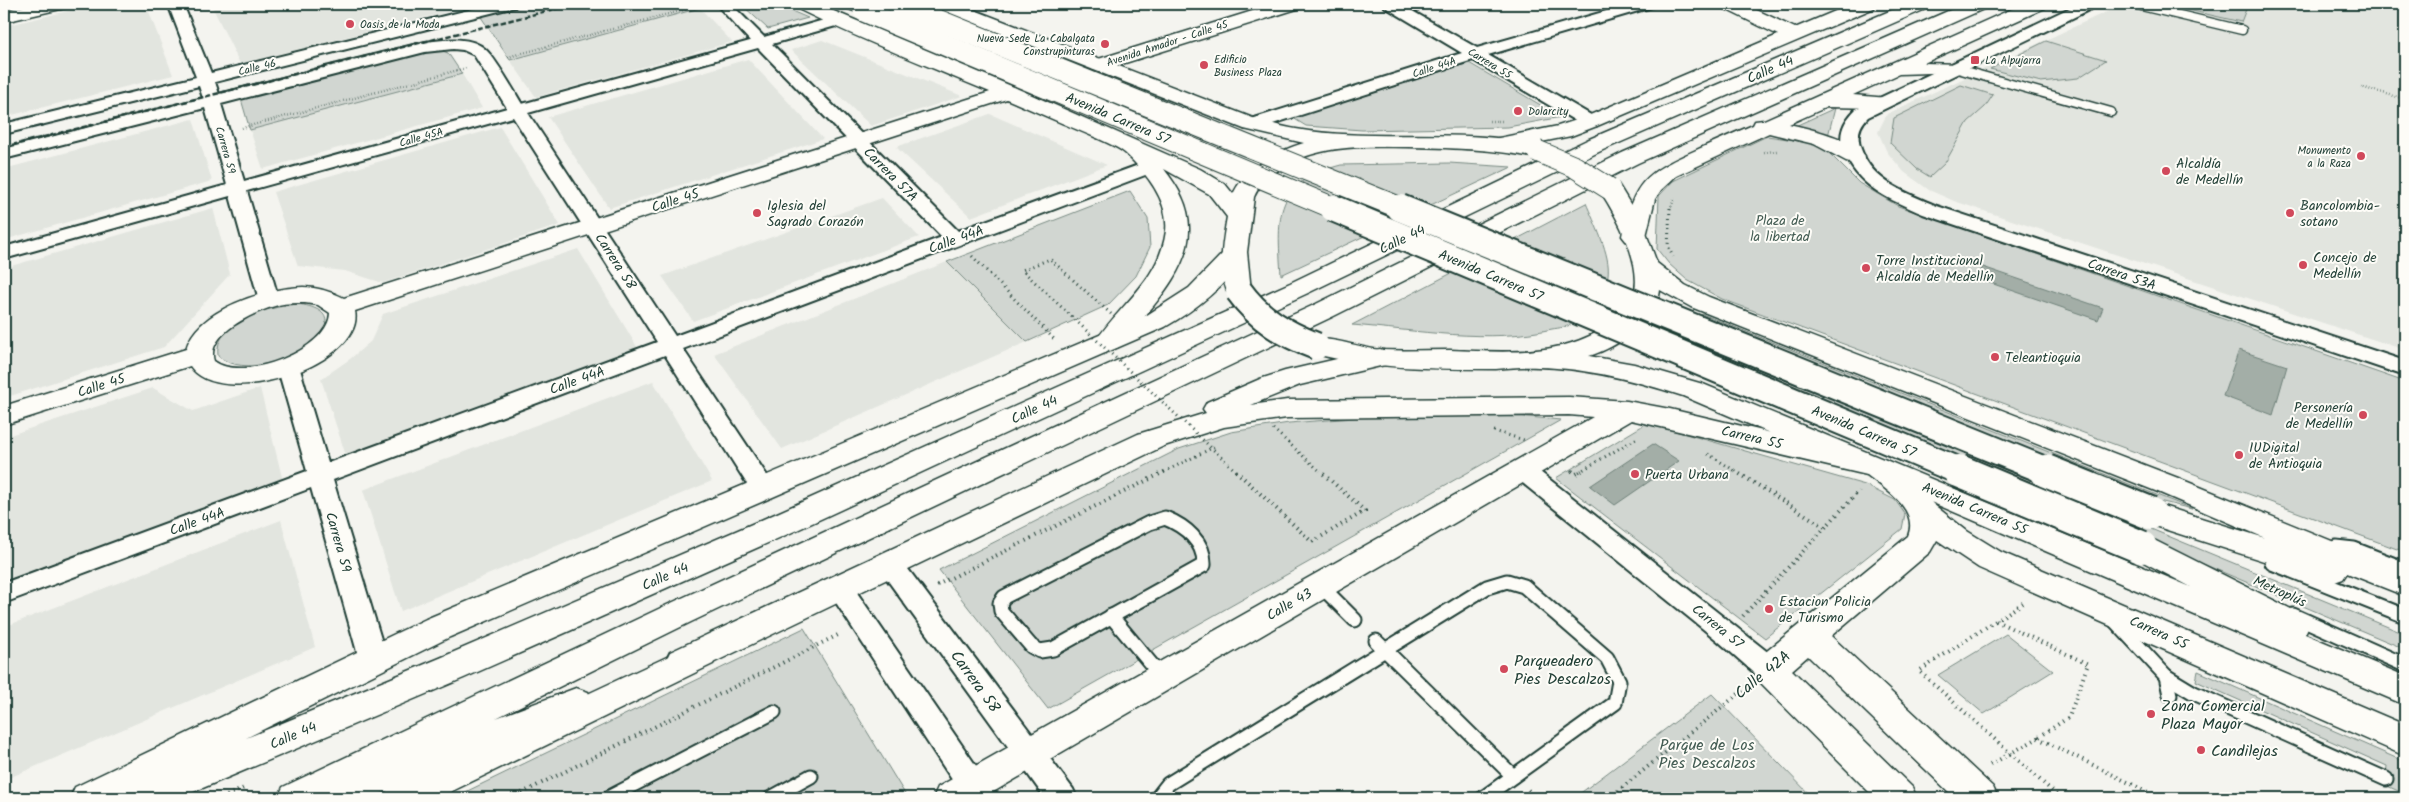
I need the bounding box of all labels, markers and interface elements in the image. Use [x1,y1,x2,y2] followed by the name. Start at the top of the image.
[1104,15,1231,72] street label: Avenida Amador - Calle 45
[360,16,440,34] place label: Oasis de la Moda
[344,18,356,30] marker: Oasis de la Moda
[977,30,1095,61] place label: Nueva Sede La Cabalgata Construpinturas
[1099,38,1111,50] marker: Nueva Sede La Cabalgata Construpinturas
[1464,44,1516,85] street label: Carrera 55
[1743,50,1798,90] street label: Calle 44
[1214,51,1282,82] place label: Edificio Business Plaza
[1410,52,1459,84] street label: Calle 44A
[1985,52,2041,70] place label: La Alpujarra
[1969,54,1981,66] marker: La Alpujarra
[236,55,278,81] street label: Calle 46
[1198,59,1210,71] marker: Edificio Business Plaza
[1062,87,1174,151] street label: Avenida Carrera 57
[1528,103,1569,121] place label: Dolarcity
[1512,105,1524,117] marker: Dolarcity
[397,123,446,153] street label: Calle 45A
[210,124,241,177] street label: Carrera 59
[858,142,923,207] street label: Carrera 57A
[2297,142,2351,173] place label: Monumento a la Raza
[2355,150,2367,162] marker: Monumento a la Raza
[2176,153,2243,191] place label: Alcaldía de Medellín
[2160,165,2172,177] marker: Alcaldía de Medellín
[649,182,703,219] street label: Calle 45
[767,195,864,233] place label: Iglesia del Sagrado Corazón
[2300,195,2380,233] place label: Bancolombia- sotano
[751,207,763,219] marker: Iglesia del Sagrado Corazón
[2284,207,2296,219] marker: Bancolombia- sotano
[1750,210,1811,248] park label: Plaza de la libertad
[1376,219,1430,261] street label: Calle 44
[925,220,987,260] street label: Calle 44A
[589,229,642,295] street label: Carrera 58
[1435,244,1547,308] street label: Avenida Carrera 57
[2313,247,2377,285] place label: Concejo de Medellín
[1876,250,1994,288] place label: Torre Institucional Alcaldía de Medellín
[2084,253,2159,297] street label: Carrera 53A
[2297,259,2309,271] marker: Concejo de Medellín
[1860,262,1872,274] marker: Torre Institucional Alcaldía de Medellín
[2005,347,2081,369] place label: Teleantioquia
[1989,351,2001,363] marker: Teleantioquia
[546,361,608,401] street label: Calle 44A
[75,367,129,404] street label: Calle 45
[1007,389,1062,430] street label: Calle 44
[2286,397,2353,435] place label: Personería de Medellín
[1808,400,1920,464] street label: Avenida Carrera 57
[2357,409,2369,421] marker: Personería de Medellín
[1719,420,1786,456] street label: Carrera 55
[2249,437,2322,475] place label: IUDigital de Antioquia
[2233,449,2245,461] marker: IUDigital de Antioquia
[1645,464,1729,486] place label: Puerta Urbana
[1629,468,1641,480] marker: Puerta Urbana
[1918,477,2032,542] street label: Avenida Carrera 55
[166,502,228,542] street label: Calle 44A
[319,510,357,575] street label: Carrera 59
[638,557,693,597] street label: Calle 44
[2249,570,2310,613] street label: Metroplús
[1263,583,1316,627] street label: Calle 43
[1779,591,1871,629] place label: Estacion Policia de Turismo
[1687,599,1749,655] street label: Carrera 57
[1763,603,1775,615] marker: Estacion Policia de Turismo
[2126,610,2193,656] street label: Carrera 55
[1729,644,1797,706] street label: Calle 42A
[943,645,1006,719] street label: Carrera 58
[1514,649,1611,692] place label: Parqueadero Pies Descalzos
[1498,663,1510,675] marker: Parqueadero Pies Descalzos
[2161,694,2265,737] place label: Zona Comercial Plaza Mayor
[2145,708,2157,720] marker: Zona Comercial Plaza Mayor
[266,716,321,756] street label: Calle 44
[1659,733,1756,776] park label: Parque de Los Pies Descalzos
[2211,739,2278,764] place label: Candilejas
[2195,744,2207,756] marker: Candilejas

